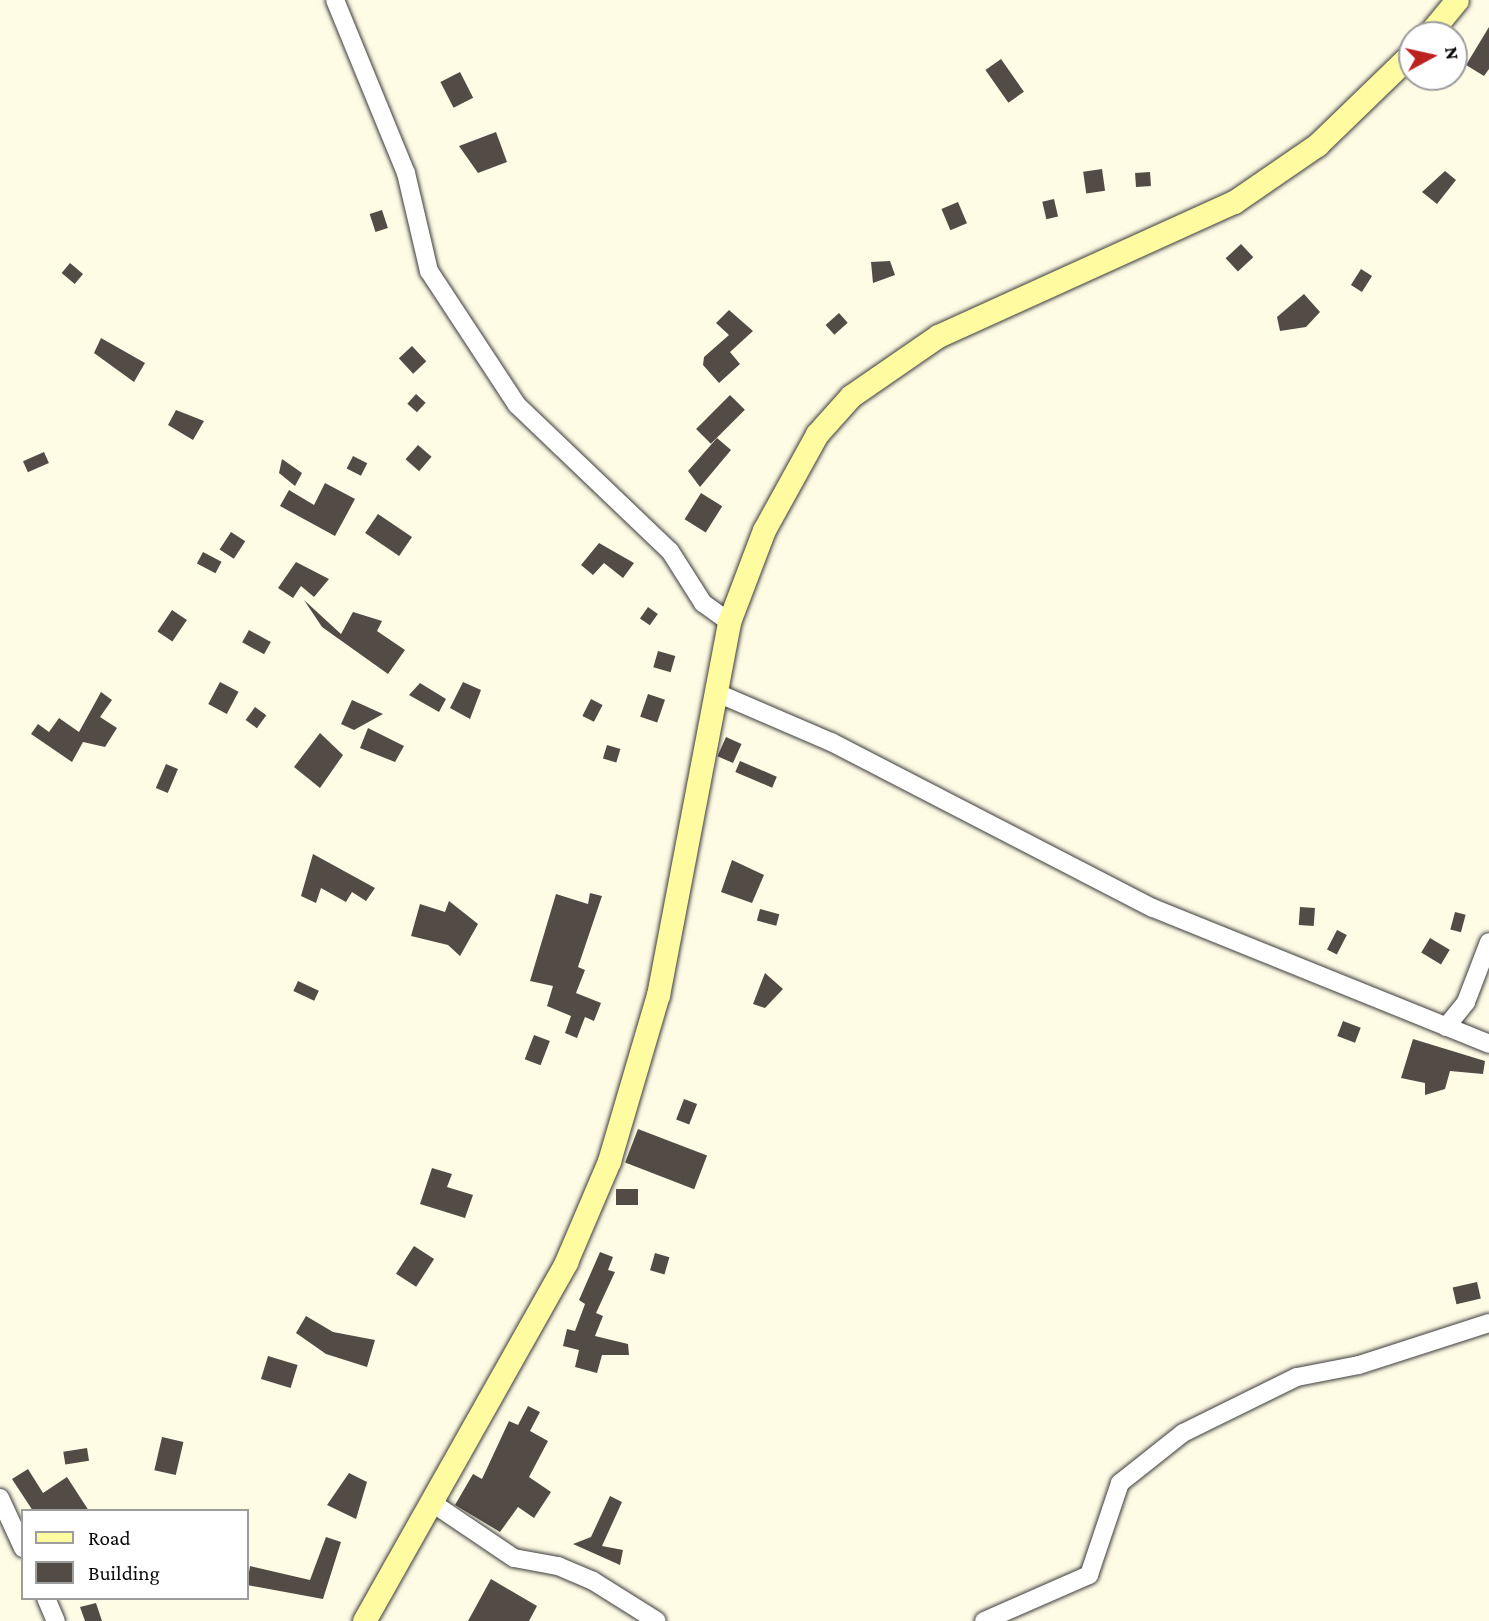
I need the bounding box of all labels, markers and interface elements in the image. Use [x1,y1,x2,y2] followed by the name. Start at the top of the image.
[1398,21,1468,91] north arrow
[1441,45,1464,61] text: N
[21,1509,248,1600] legend
[88,1526,131,1550] text: Road
[88,1561,160,1585] text: Building

